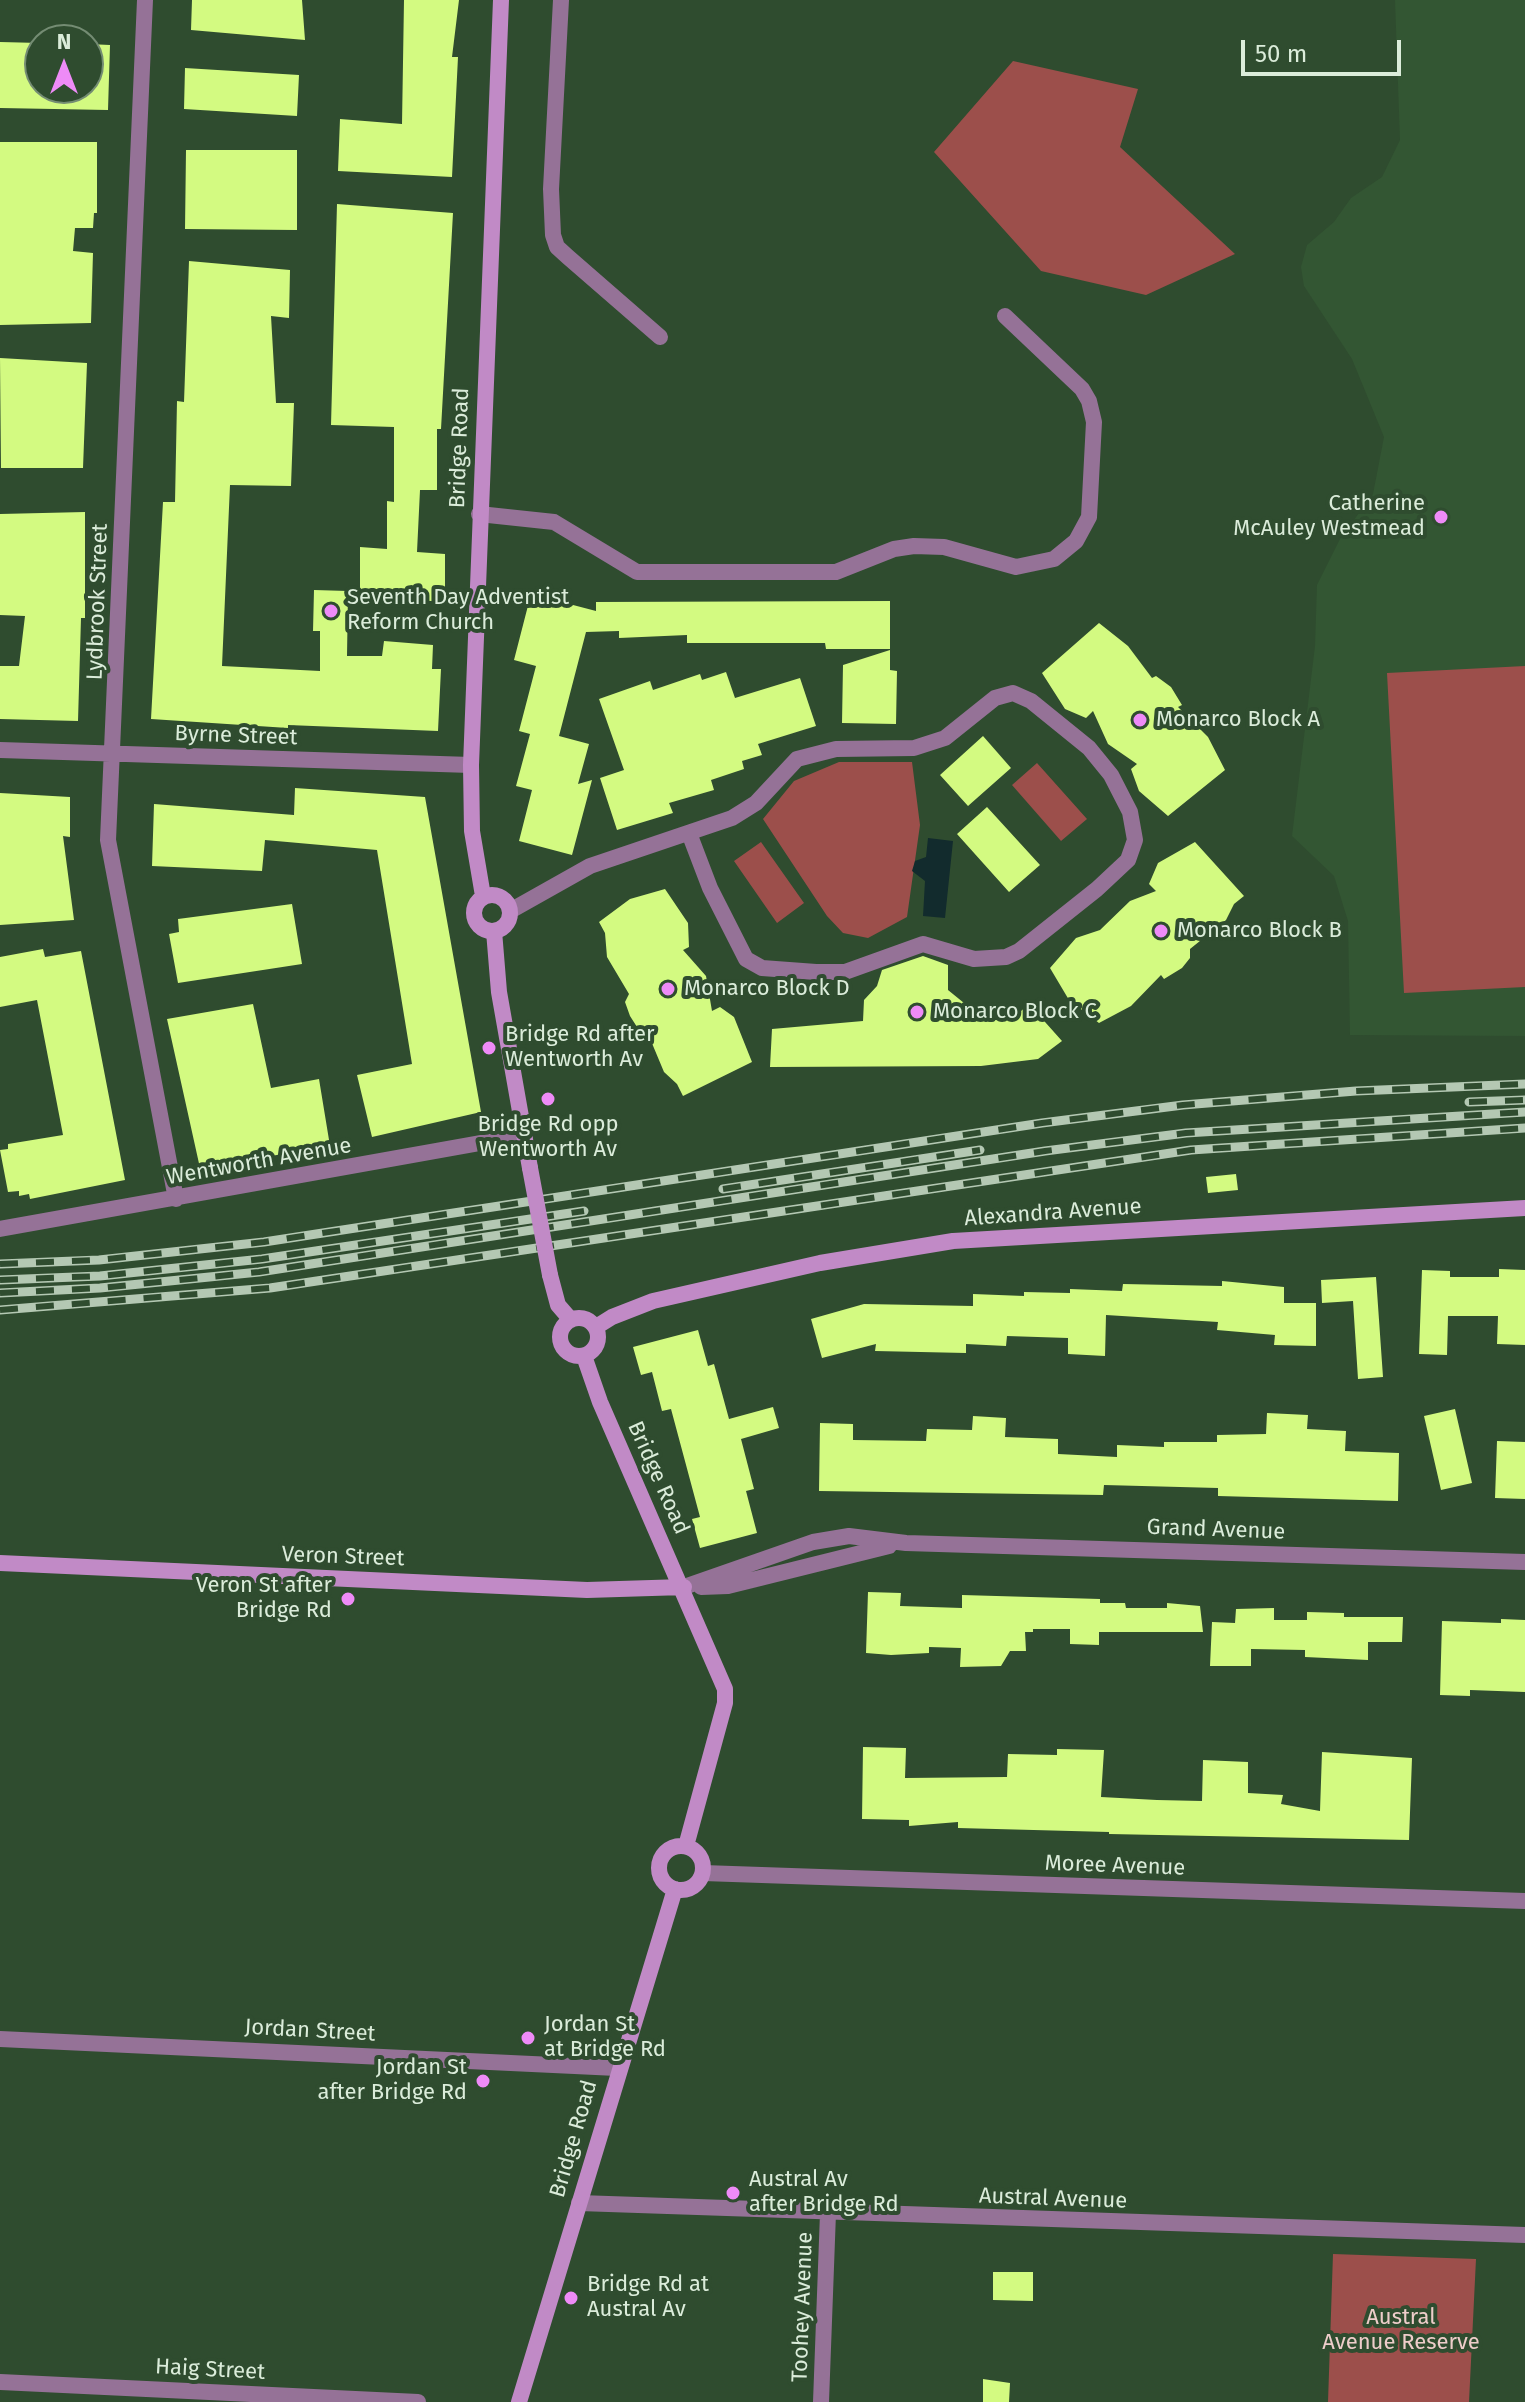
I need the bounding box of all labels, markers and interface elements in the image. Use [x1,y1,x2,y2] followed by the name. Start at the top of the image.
[24,24,104,104] north arrow
[1245,24,1405,74] scale bar
[57,28,71,55] text: N
[1255,40,1307,68] text: 50 m
[445,387,475,509] street label: Bridge Road
[1233,491,1425,542] place label: Catherine McAuley Westmead
[1432,508,1450,526] marker: Catherine McAuley Westmead
[82,523,114,681] street label: Lydbrook Street
[347,585,569,636] place label: Seventh Day Adventist Reform Church
[322,602,340,620] marker: Seventh Day Adventist Reform Church
[1156,707,1320,733] place label: Monarco Block A
[1131,711,1149,729] marker: Monarco Block A
[174,721,298,751] street label: Byrne Street
[1177,918,1342,944] place label: Monarco Block B
[1152,922,1170,940] marker: Monarco Block B
[684,976,850,1002] place label: Monarco Block D
[659,980,677,998] marker: Monarco Block D
[933,999,1097,1025] place label: Monarco Block C
[908,1003,926,1021] marker: Monarco Block C
[505,1022,655,1074] place label: Bridge Rd after Wentworth Av
[480,1039,498,1057] marker: Bridge Rd after Wentworth Av
[539,1090,557,1108] marker: Bridge Rd opp Wentworth Av
[477,1112,619,1164] place label: Bridge Rd opp Wentworth Av
[164,1133,354,1191] street label: Wentworth Avenue
[963,1194,1143,1232] street label: Alexandra Avenue
[621,1417,695,1539] street label: Bridge Road
[1146,1514,1286,1546] street label: Grand Avenue
[281,1542,405,1572] street label: Veron Street
[196,1573,332,1624] place label: Veron St after Bridge Rd
[339,1590,357,1608] marker: Veron St after Bridge Rd
[1044,1850,1186,1882] street label: Moree Avenue
[544,2012,666,2064] place label: Jordan St at Bridge Rd
[244,2014,376,2048] street label: Jordan Street
[519,2029,537,2047] marker: Jordan St at Bridge Rd
[317,2055,467,2106] place label: Jordan St after Bridge Rd
[474,2072,492,2090] marker: Jordan St after Bridge Rd
[545,2077,603,2201] street label: Bridge Road
[749,2167,899,2218] place label: Austral Av after Bridge Rd
[978,2183,1128,2215] street label: Austral Avenue
[724,2184,742,2202] marker: Austral Av after Bridge Rd
[787,2231,819,2383] street label: Toohey Avenue
[587,2272,709,2324] place label: Bridge Rd at Austral Av
[562,2289,580,2307] marker: Bridge Rd at Austral Av
[1322,2305,1480,2356] park label: Austral Avenue Reserve
[154,2354,266,2386] street label: Haig Street

